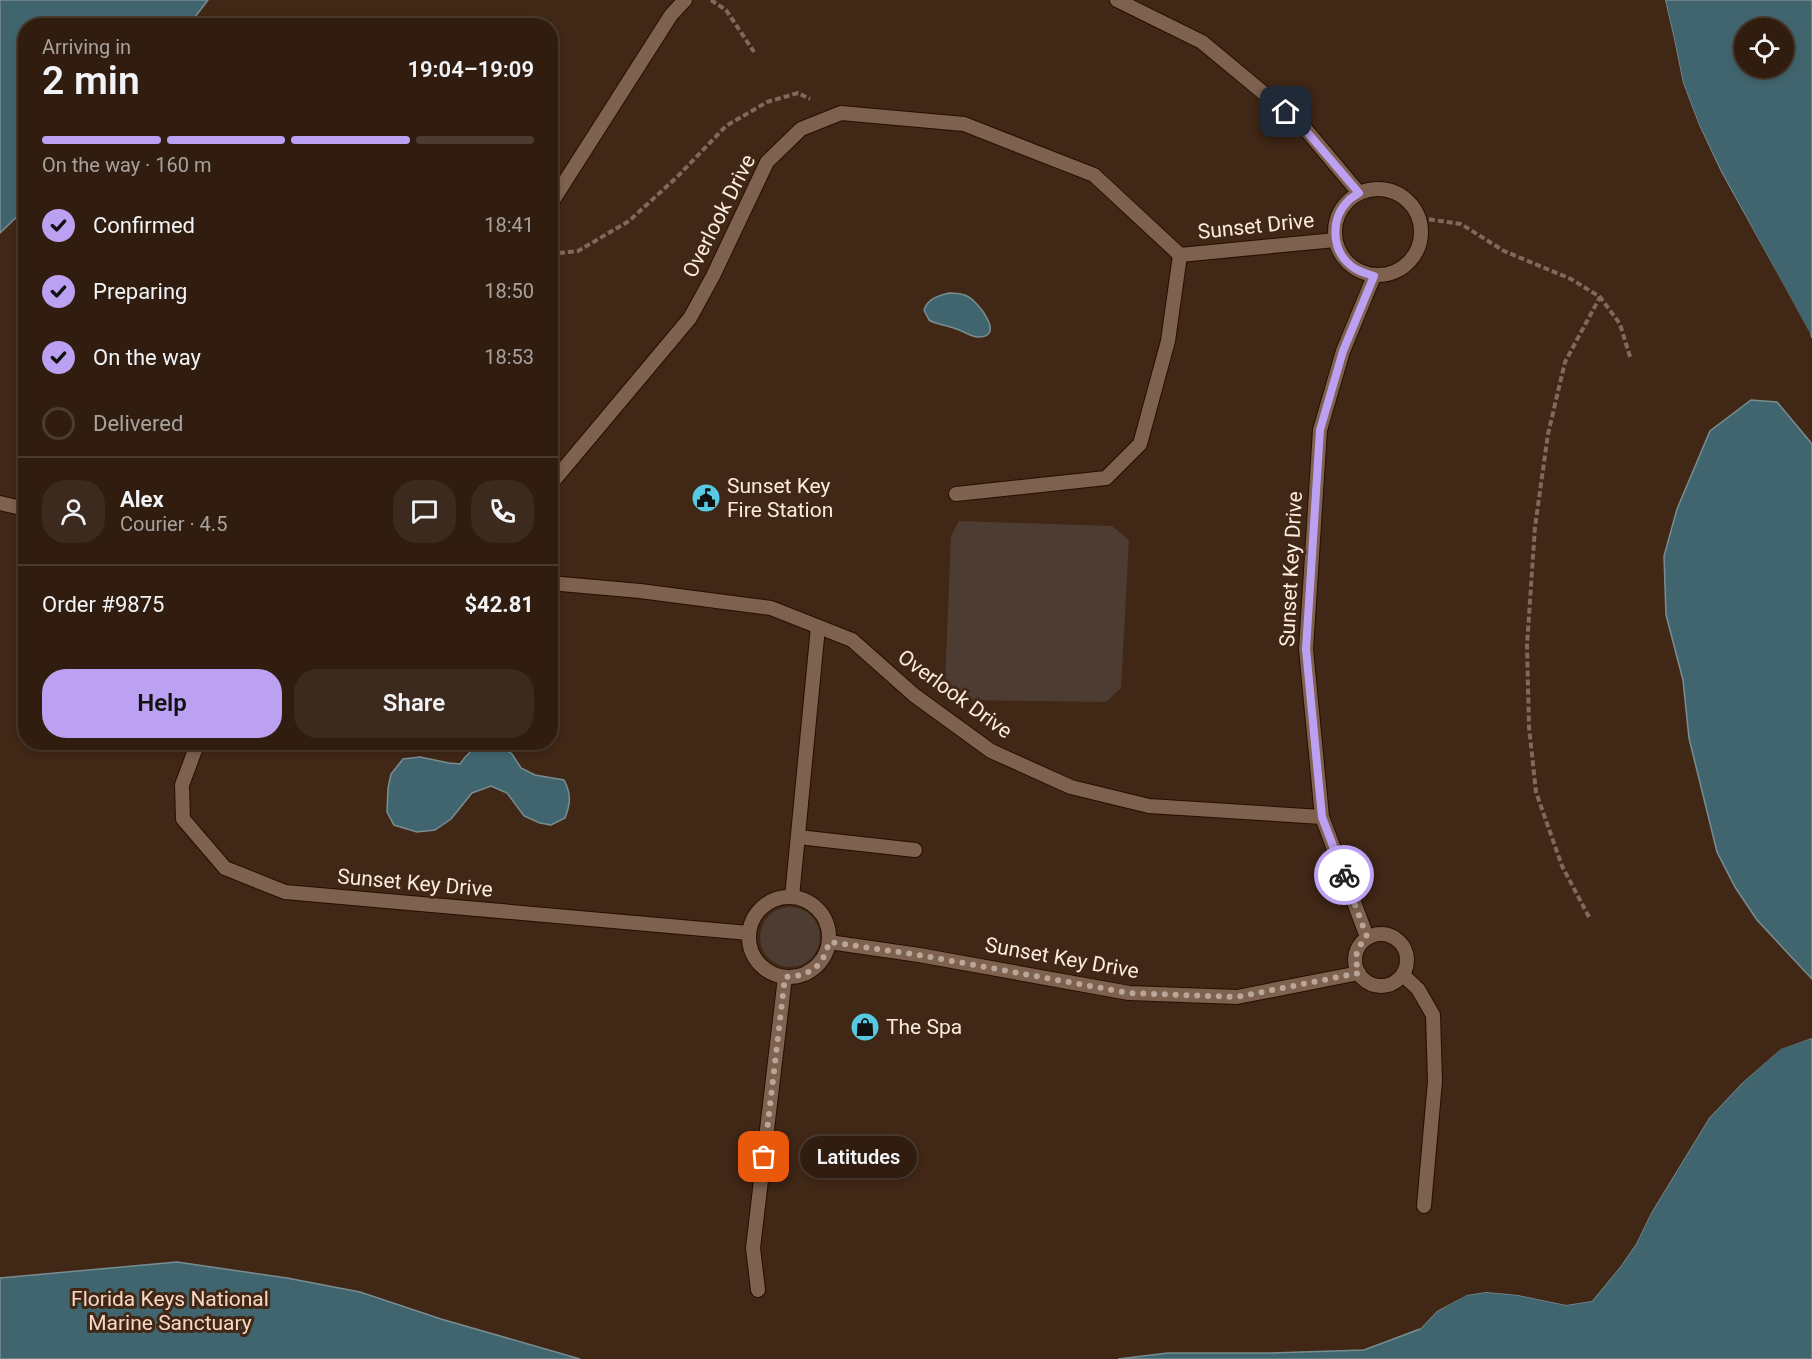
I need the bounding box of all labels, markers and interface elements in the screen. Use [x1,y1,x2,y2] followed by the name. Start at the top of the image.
[1734,18,1794,78] map controls
[1734,18,1794,78] button: locate
[42,35,131,59] text: Arriving in
[407,57,534,82] text: 19:04–19:09
[42,58,140,104] text: 2 min
[1260,86,1311,137] pin
[1269,95,1302,128] icon: home
[678,150,760,282] street label: Overlook Drive
[42,153,211,177] text: On the way · 160 m
[1197,208,1315,244] street label: Sunset Drive
[42,209,75,242] icon: check
[93,213,195,238] text: Confirmed
[484,213,534,237] text: 18:41
[42,275,75,308] icon: check
[93,279,187,304] text: Preparing
[484,279,534,303] text: 18:50
[42,341,75,374] icon: check
[93,345,201,370] text: On the way
[484,345,534,369] text: 18:53
[93,411,183,436] text: Delivered
[727,474,833,522] place label: Sunset Key Fire Station
[42,480,105,543] button: person
[393,480,456,543] button: chat
[471,480,534,543] button: phone
[690,482,722,514] public building icon: Sunset Key Fire Station
[120,487,164,512] text: Alex
[1275,491,1307,647] street label: Sunset Key Drive
[120,512,227,536] text: Courier · 4.5
[42,592,164,617] text: Order #9875
[465,592,534,617] text: $42.81
[893,645,1017,743] street label: Overlook Drive
[42,669,282,738] button: Help
[294,669,534,738] button: Share
[1314,845,1374,905] courier
[1328,859,1361,892] icon: bike
[336,864,494,902] street label: Sunset Key Drive
[983,933,1141,983] street label: Sunset Key Drive
[849,1011,881,1043] shop icon: The Spa
[886,1015,962,1039] place label: The Spa
[738,1131,789,1182] pin
[800,1136,917,1178] callout: Latitudes
[747,1140,780,1173] icon: bag
[817,1145,900,1169] text: Latitudes
[71,1287,269,1335] park label: Florida Keys National Marine Sanctuary

